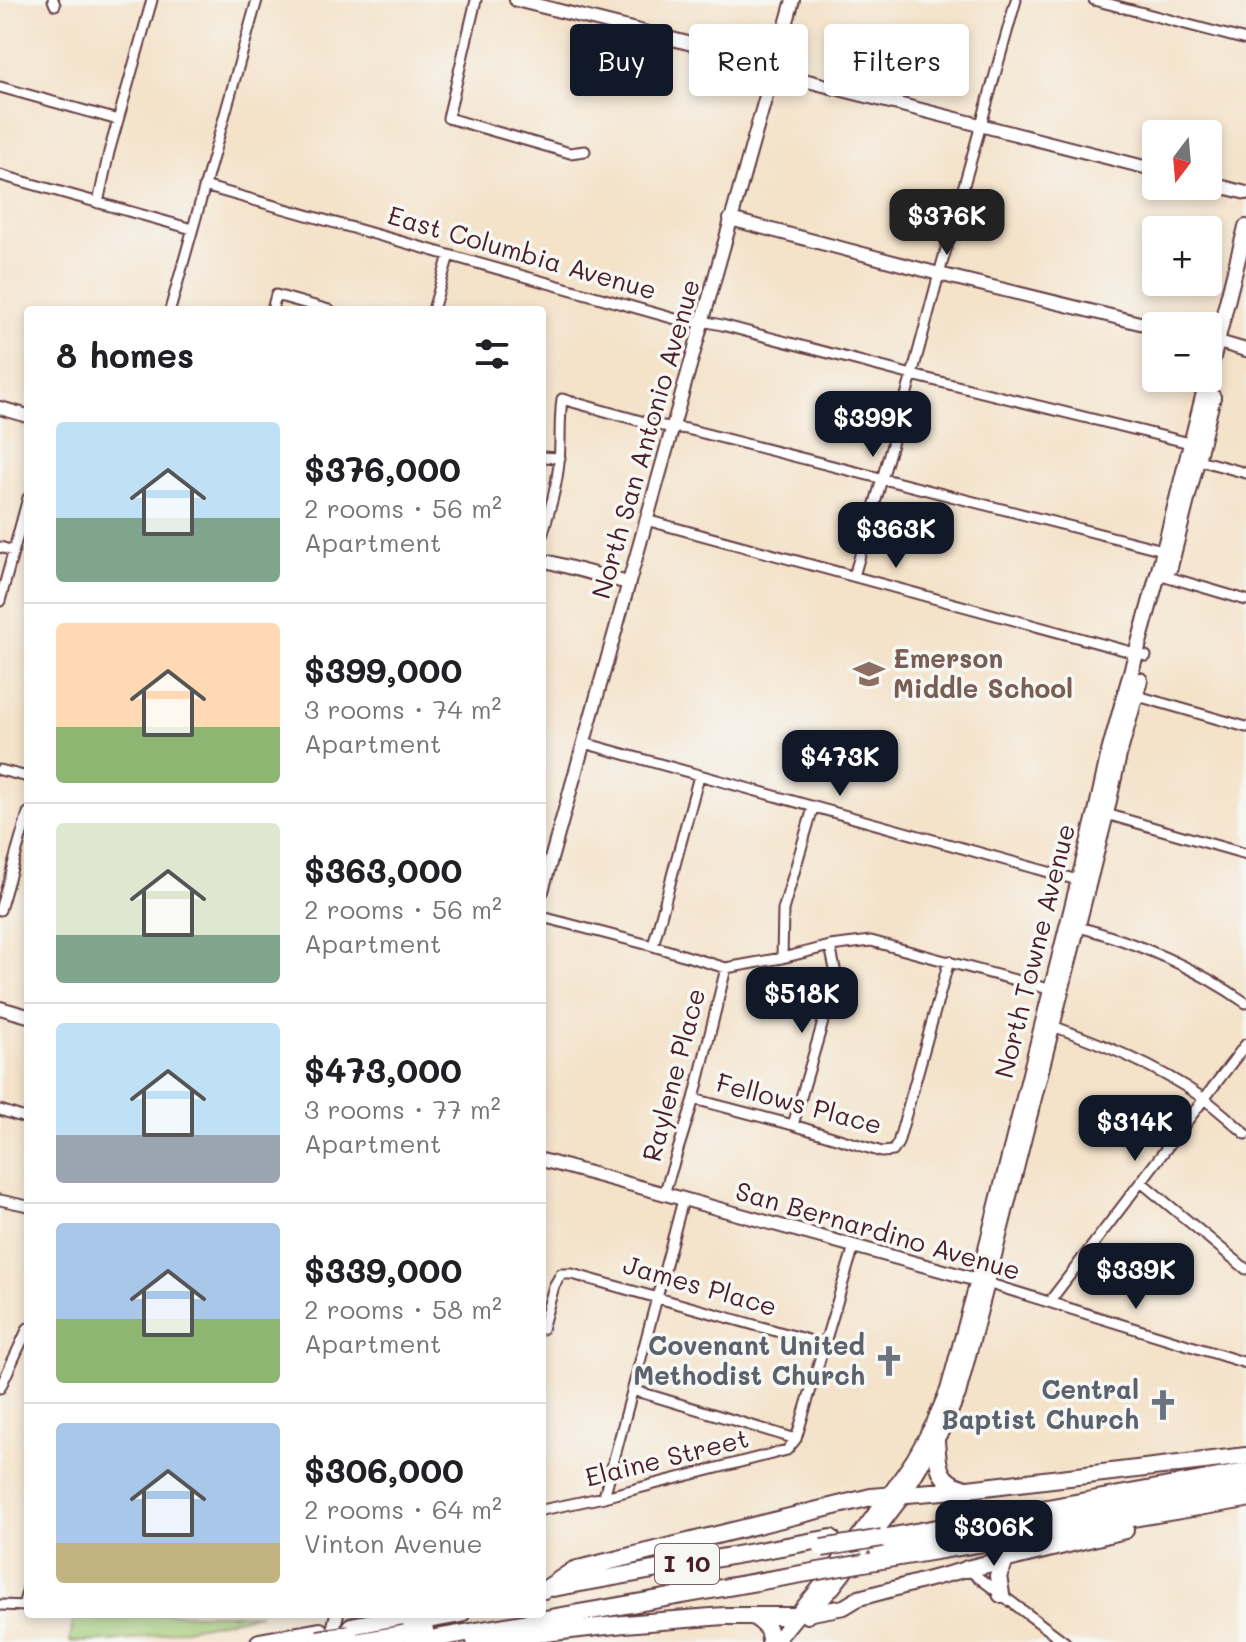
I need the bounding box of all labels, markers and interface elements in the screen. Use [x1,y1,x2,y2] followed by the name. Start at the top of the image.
[570,24,673,96] chip: Buy
[689,24,808,96] chip: Rent
[824,24,969,96] chip: Filters
[1142,120,1222,200] north arrow
[1142,120,1222,392] map controls
[891,189,1003,257] pin: $376K
[384,197,661,307] street label: East Columbia Avenue
[908,198,987,232] text: $376K
[1142,216,1222,296] button: +
[583,275,707,602] street label: North San Antonio Avenue
[1142,312,1222,392] button: −
[56,332,194,377] text: 8 homes
[470,332,514,376] icon: filters
[817,391,929,459] pin: $399K
[833,400,913,434] text: $399K
[304,446,461,491] text: $376,000
[120,454,216,550] icon: home
[304,491,502,525] text: 2 rooms · 56 m²
[840,502,952,570] pin: $363K
[856,511,936,545] text: $363K
[304,525,441,559] text: Apartment
[893,641,1073,705] place label: Emerson Middle School
[304,647,462,692] text: $399,000
[120,655,216,751] icon: home
[852,657,886,691] school or university icon: Emerson Middle School
[304,692,501,726] text: 3 rooms · 74 m²
[304,726,441,760] text: Apartment
[784,730,896,798] pin: $473K
[800,739,880,773] text: $473K
[986,820,1082,1081] street label: North Towne Avenue
[304,847,462,892] text: $363,000
[120,855,216,951] icon: home
[304,892,502,926] text: 2 rooms · 56 m²
[304,926,441,960] text: Apartment
[746,967,858,1035] pin: $518K
[764,976,840,1010] text: $518K
[634,984,712,1165] street label: Raylene Place
[304,1047,462,1092] text: $473,000
[120,1055,216,1151] icon: home
[713,1065,886,1141] street label: Fellows Place
[304,1092,501,1126] text: 3 rooms · 77 m²
[1079,1095,1191,1163] pin: $314K
[1097,1104,1173,1138] text: $314K
[304,1126,441,1160] text: Apartment
[732,1173,1025,1287] street label: San Bernardino Avenue
[1080,1243,1192,1311] pin: $339K
[304,1247,462,1292] text: $339,000
[620,1247,781,1323] street label: James Place
[1096,1252,1176,1286] text: $339K
[120,1255,216,1351] icon: home
[304,1292,502,1326] text: 2 rooms · 58 m²
[304,1326,441,1360] text: Apartment
[633,1328,865,1392] place label: Covenant United Methodist Church
[872,1344,906,1378] church icon: Covenant United Methodist Church
[941,1372,1139,1436] place label: Central Baptist Church
[1146,1388,1180,1422] church icon: Central Baptist Church
[582,1420,752,1494] street label: Elaine Street
[304,1447,464,1492] text: $306,000
[120,1455,216,1551] icon: home
[304,1492,502,1526] text: 2 rooms · 64 m²
[938,1500,1050,1568] pin: $306K
[953,1509,1035,1543] text: $306K
[304,1526,483,1560] text: Vinton Avenue
[655,1544,719,1584] road number: I 10

